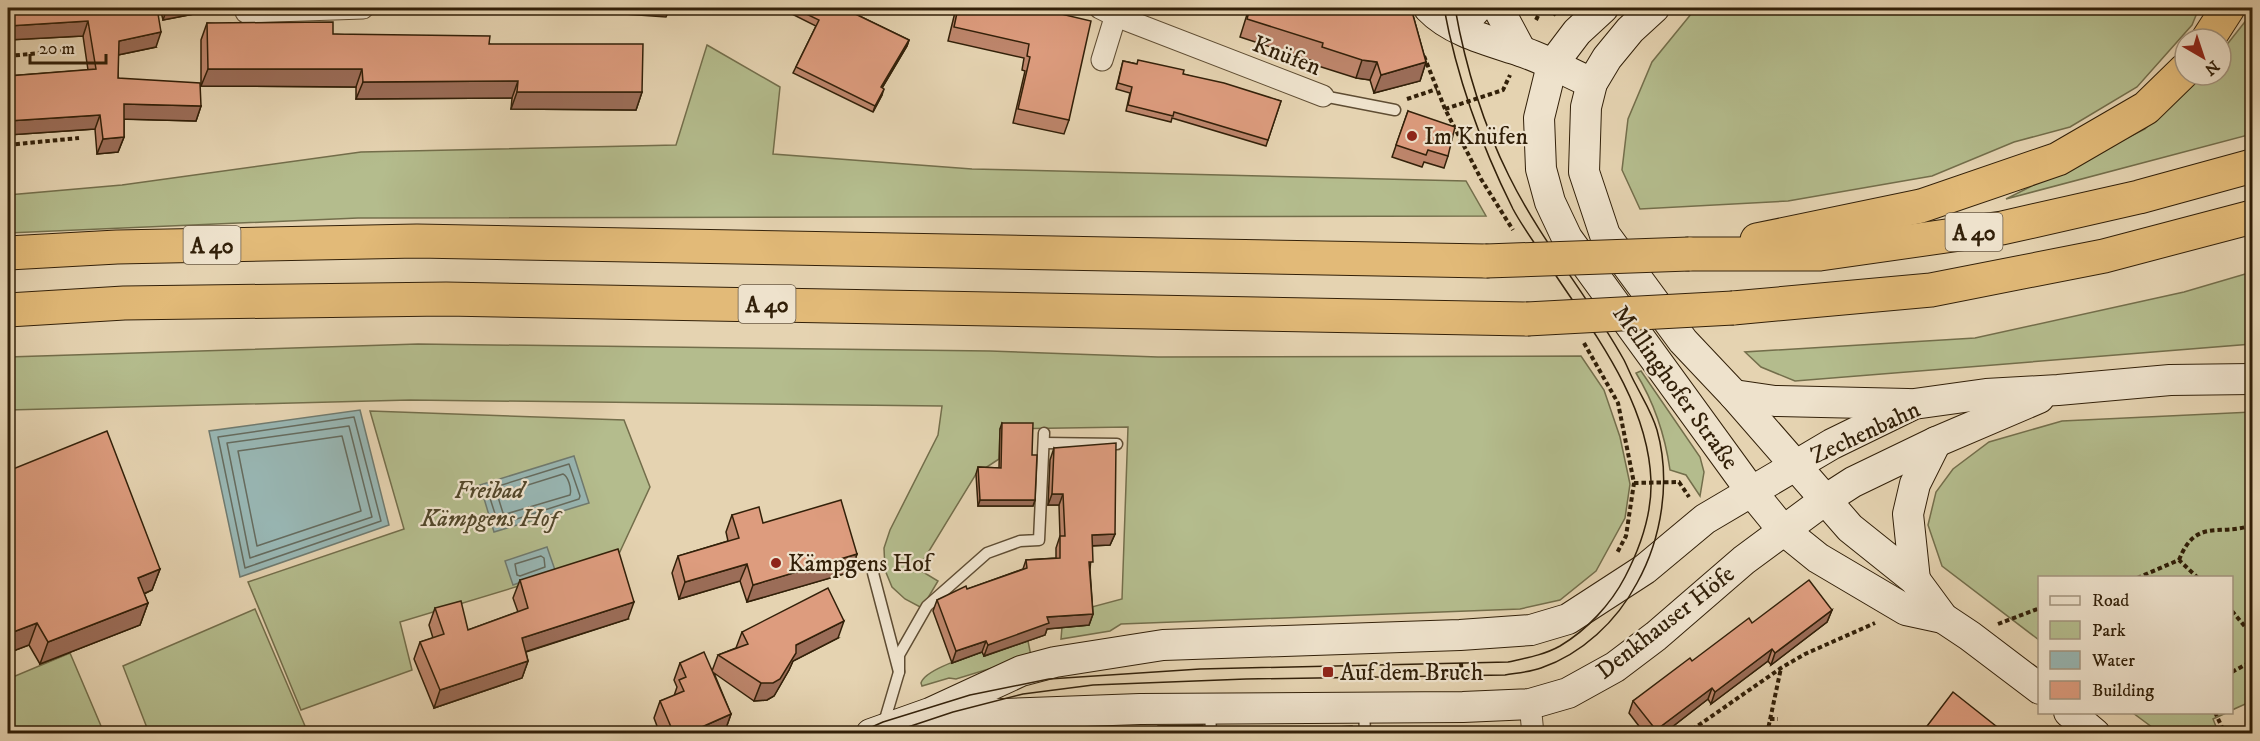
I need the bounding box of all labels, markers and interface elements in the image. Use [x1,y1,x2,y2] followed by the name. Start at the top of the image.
[30,27,106,65] scale bar
[2173,27,2233,87] north arrow
[1248,29,1326,83] street label: Knüfen
[39,38,75,60] text: 20 m
[2200,56,2223,80] text: N
[1424,122,1528,152] place label: Im Knüfen
[1405,129,1419,143] marker: Im Knüfen
[1946,213,2002,251] road number: A 40
[184,226,240,264] road number: A 40
[738,285,795,323] road number: A 40
[1605,300,1745,476] street label: Mellinghofer Straße
[1806,394,1925,471] street label: Zechenbahn
[420,476,563,534] park label: Freibad Kämpgens Hof
[788,549,935,579] place label: Kämpgens Hof
[769,556,783,570] marker: Kämpgens Hof
[1590,559,1741,686] street label: Denkhauser Höfe
[2038,576,2233,714] legend
[2092,590,2129,612] text: Road
[2092,620,2126,642] text: Park
[2091,650,2135,672] text: Water
[1340,658,1484,688] place label: Auf dem Bruch
[1321,665,1335,679] marker: Auf dem Bruch
[2092,680,2154,702] text: Building

